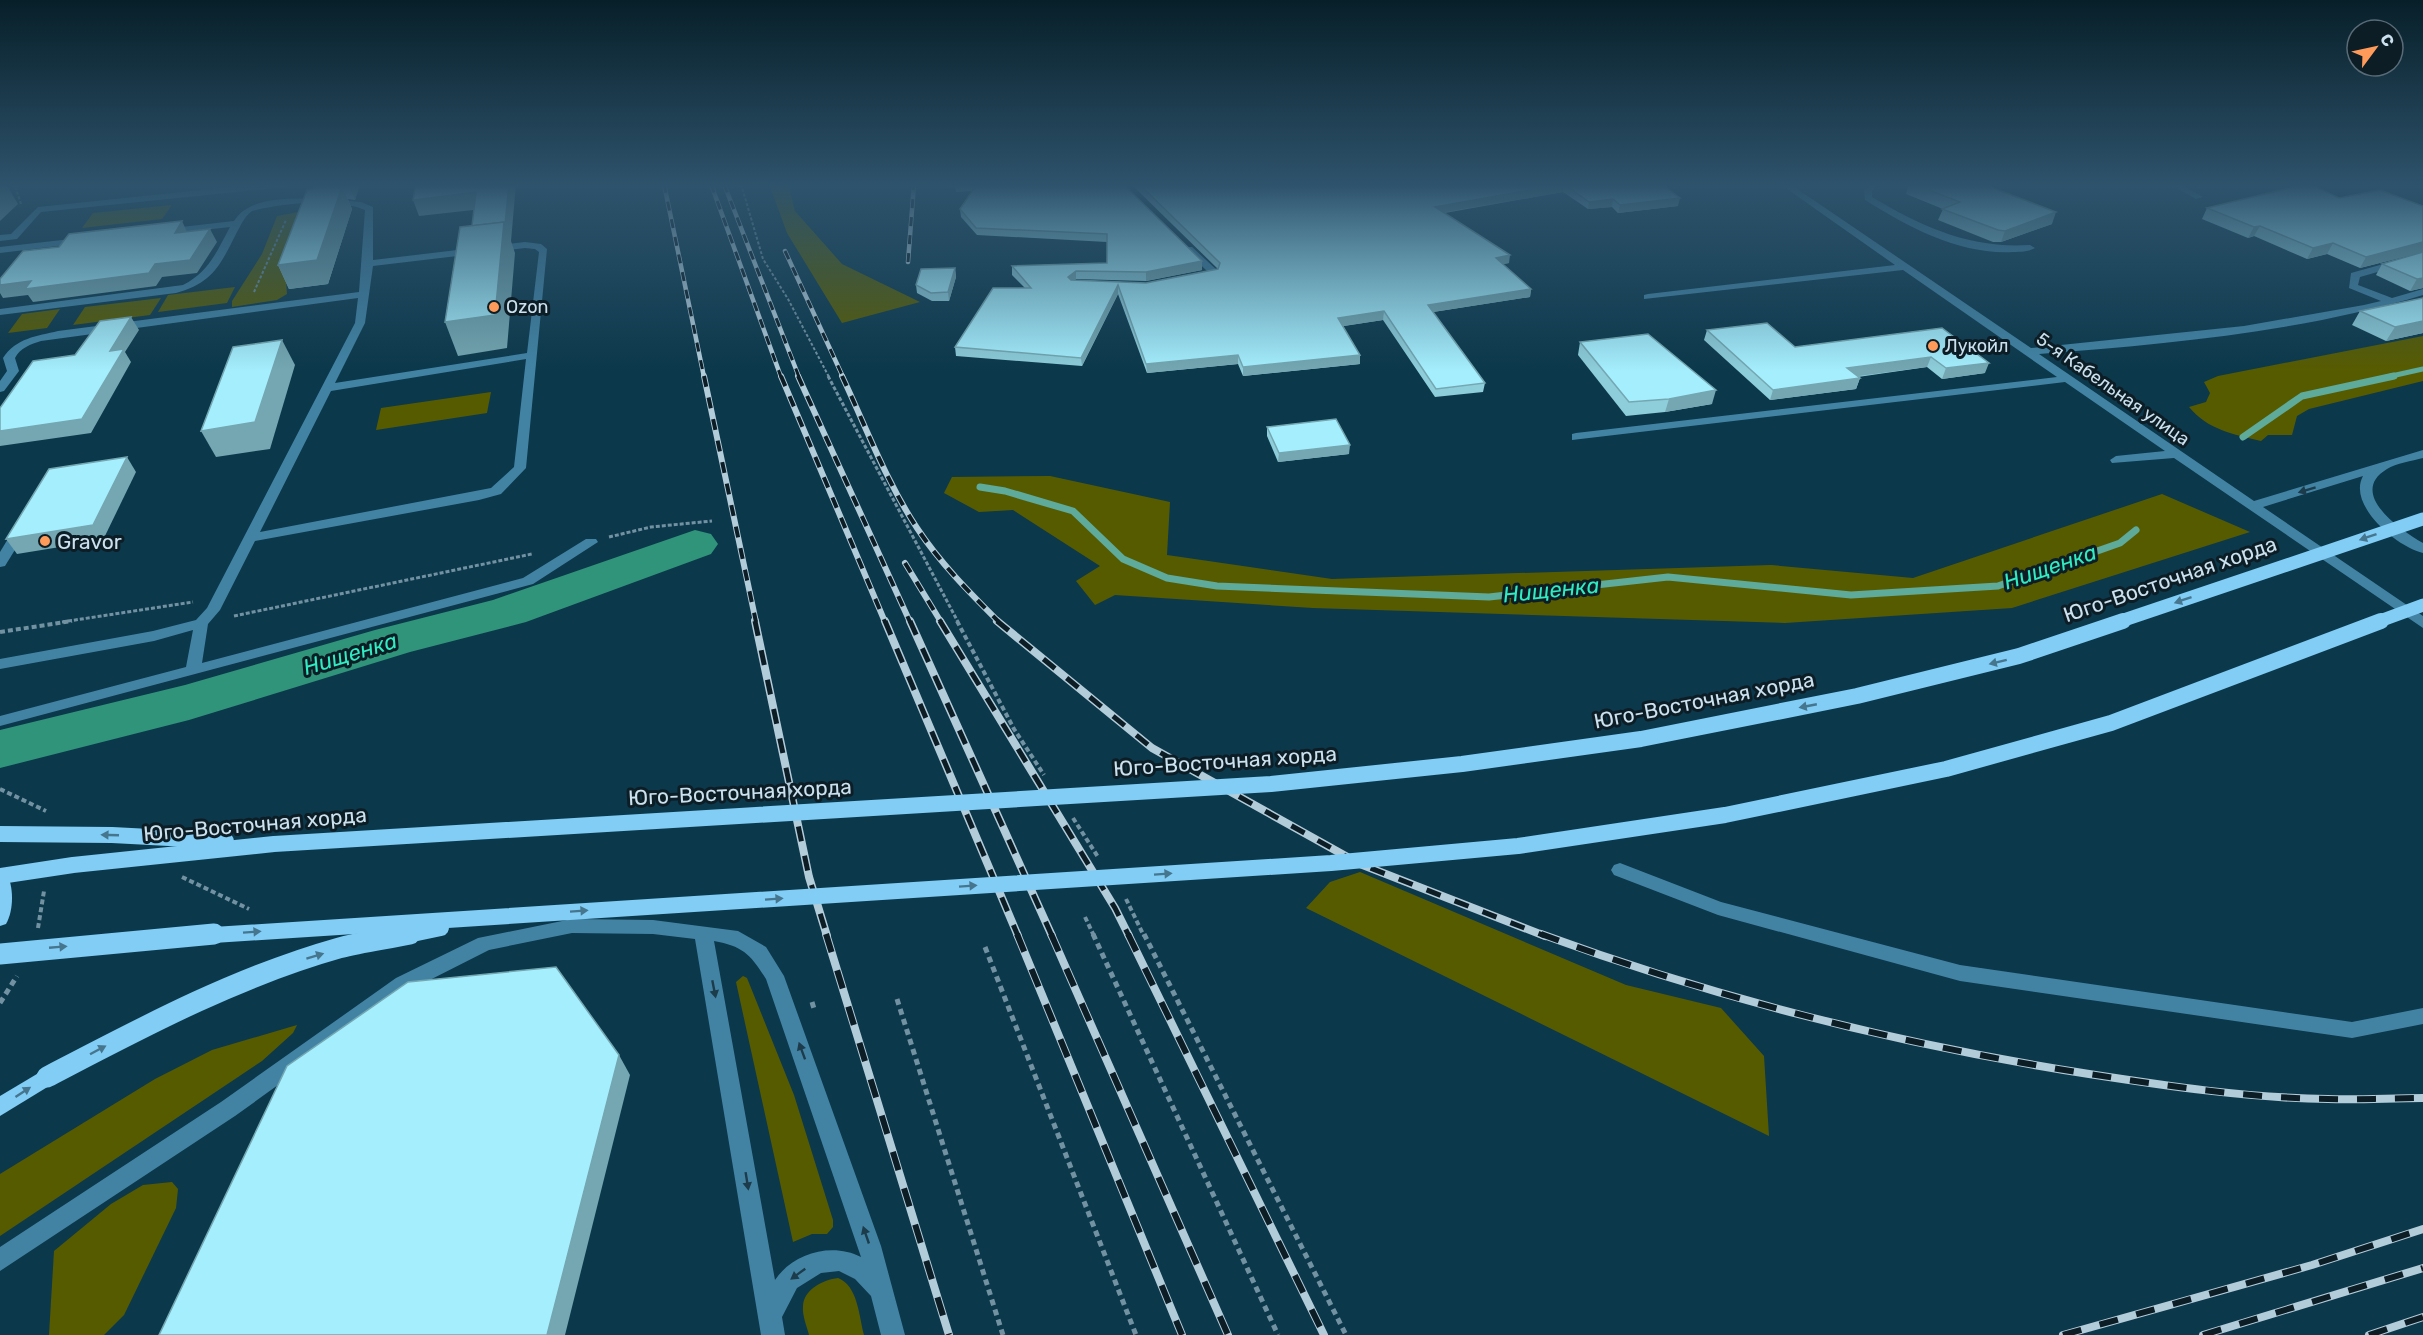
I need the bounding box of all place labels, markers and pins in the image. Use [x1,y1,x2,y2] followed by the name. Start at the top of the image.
[506,296,548,318] place label: Ozon
[487,300,501,314] marker: Ozon
[1945,335,2009,357] place label: Лукойл
[1926,339,1940,353] marker: Лукойл
[57,529,122,554] place label: Gravor
[38,534,52,548] marker: Gravor

